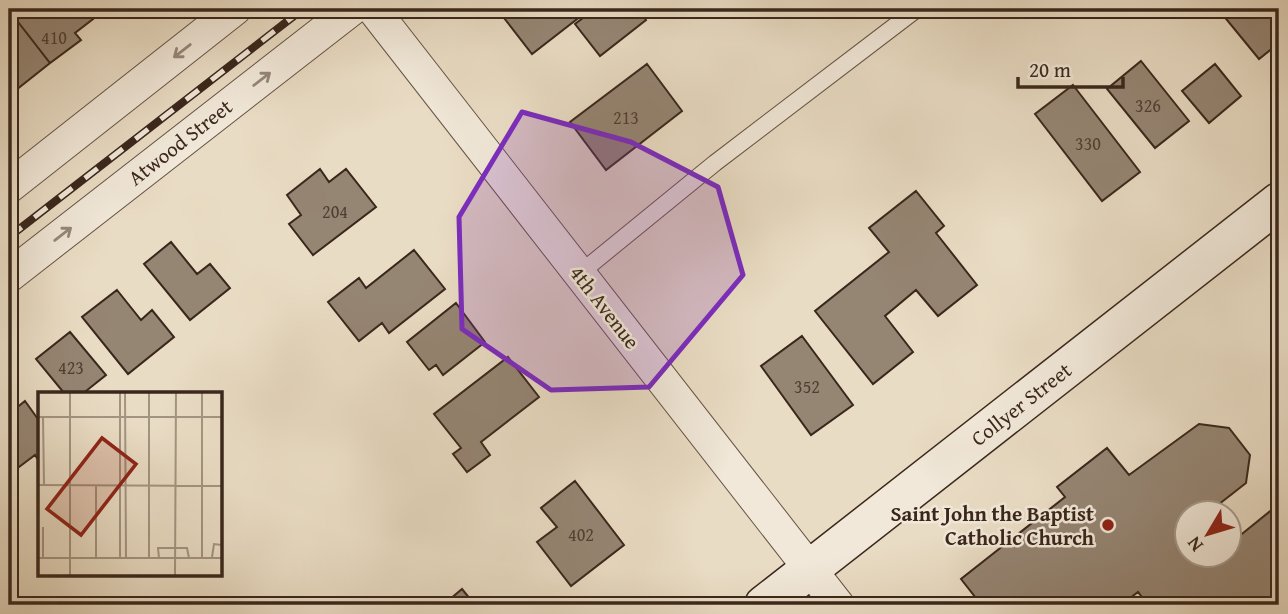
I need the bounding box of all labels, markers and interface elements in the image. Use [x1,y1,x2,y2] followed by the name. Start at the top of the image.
[41,24,67,51] house number: 410
[173,43,191,58] one-way arrow
[1018,46,1124,90] scale bar
[1029,54,1071,85] text: 20 m
[252,72,270,87] one-way arrow
[121,91,239,193] street label: Atwood Street
[1135,92,1161,119] house number: 326
[613,104,639,131] house number: 213
[1075,130,1101,157] house number: 330
[322,198,348,225] house number: 204
[53,226,71,241] one-way arrow
[562,259,648,355] street label: 4th Avenue
[58,354,84,381] house number: 423
[964,354,1078,453] street label: Collyer Street
[794,373,820,400] house number: 352
[38,392,222,576] inset map
[890,498,1095,553] place label: Saint John the Baptist Catholic Church
[1172,498,1242,568] north arrow
[1100,517,1116,533] marker: Saint John the Baptist Catholic Church
[568,521,594,548] house number: 402
[1179,531,1210,558] text: N

